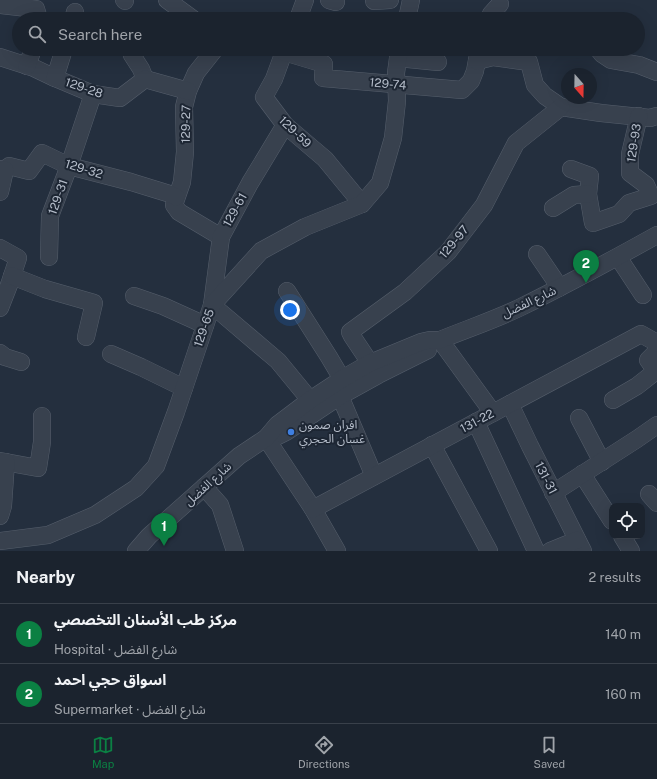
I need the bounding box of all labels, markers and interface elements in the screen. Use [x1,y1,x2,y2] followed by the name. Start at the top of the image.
[12,12,645,56] search box
[26,23,48,45] icon: search
[58,26,142,43] text: Search here
[561,68,597,104] north arrow
[63,75,105,101] street label: 129-28
[369,75,408,93] street label: 129-74
[179,105,193,143] street label: 129-27
[276,113,314,151] street label: 129-59
[624,123,644,163] street label: 129-93
[63,157,105,181] street label: 129-32
[45,177,71,217] street label: 129-31
[220,191,250,229] street label: 129-61
[436,223,472,261] street label: 129-97
[573,250,599,283] pin: 2
[500,283,559,322] street label: شارع الفضل
[280,300,300,320] your location
[191,307,217,349] street label: 129-65
[458,406,496,436] street label: 131-22
[299,418,365,449] place label: افران صمون غسان الحجري
[286,427,296,437] marker: افران صمون غسان الحجري
[182,459,236,510] street label: شارع الفضل
[532,460,560,496] street label: 131-31
[609,503,645,539] map controls
[609,503,645,539] button: locate
[151,513,177,546] pin: 1
[16,567,75,587] text: Nearby
[589,570,641,585] text: 2 results
[54,611,237,628] text: مركز طب الأسنان التخصصي
[26,627,32,642] text: 1
[605,627,641,642] text: 140 m
[54,642,177,657] text: Hospital · شارع الفضل
[54,671,166,688] text: اسواق حجي احمد
[25,687,33,702] text: 2
[605,687,641,702] text: 160 m
[54,702,206,717] text: Supermarket · شارع الفضل
[92,734,114,770] tab: Map
[298,734,350,770] tab: Directions
[534,734,565,770] tab: Saved

